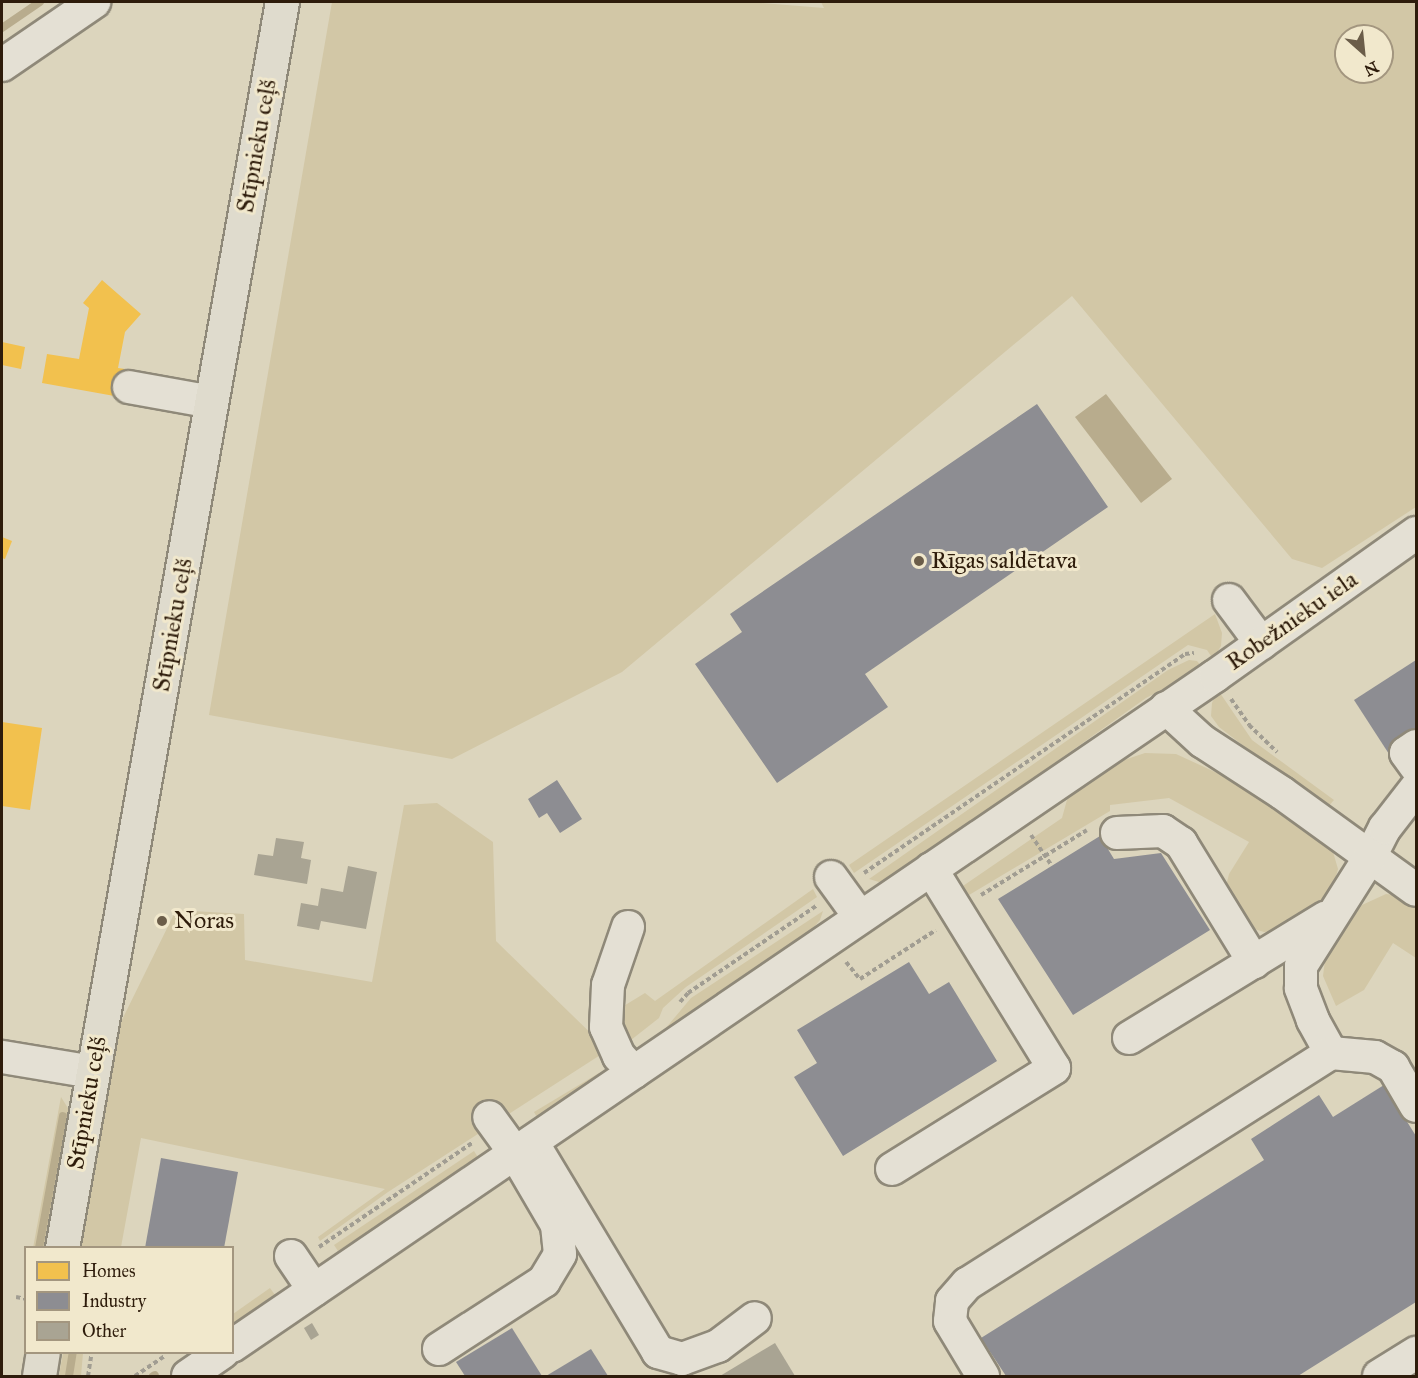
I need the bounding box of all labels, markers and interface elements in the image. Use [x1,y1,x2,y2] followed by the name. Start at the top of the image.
[1334,24,1394,84] north arrow
[1361,57,1382,80] text: N
[231,77,283,215] street label: Stīpnieku ceļš
[931,547,1077,575] place label: Rīgas saldētava
[912,554,926,568] marker: Rīgas saldētava
[147,556,199,694] street label: Stīpnieku ceļš
[1221,565,1363,677] street label: Robežnieku iela
[174,907,234,935] place label: Noras
[155,914,169,928] marker: Noras
[61,1034,113,1172] street label: Stīpnieku ceļš
[24,1246,234,1354] legend
[82,1260,136,1282] text: Homes
[82,1290,146,1312] text: Industry
[82,1320,126,1342] text: Other

